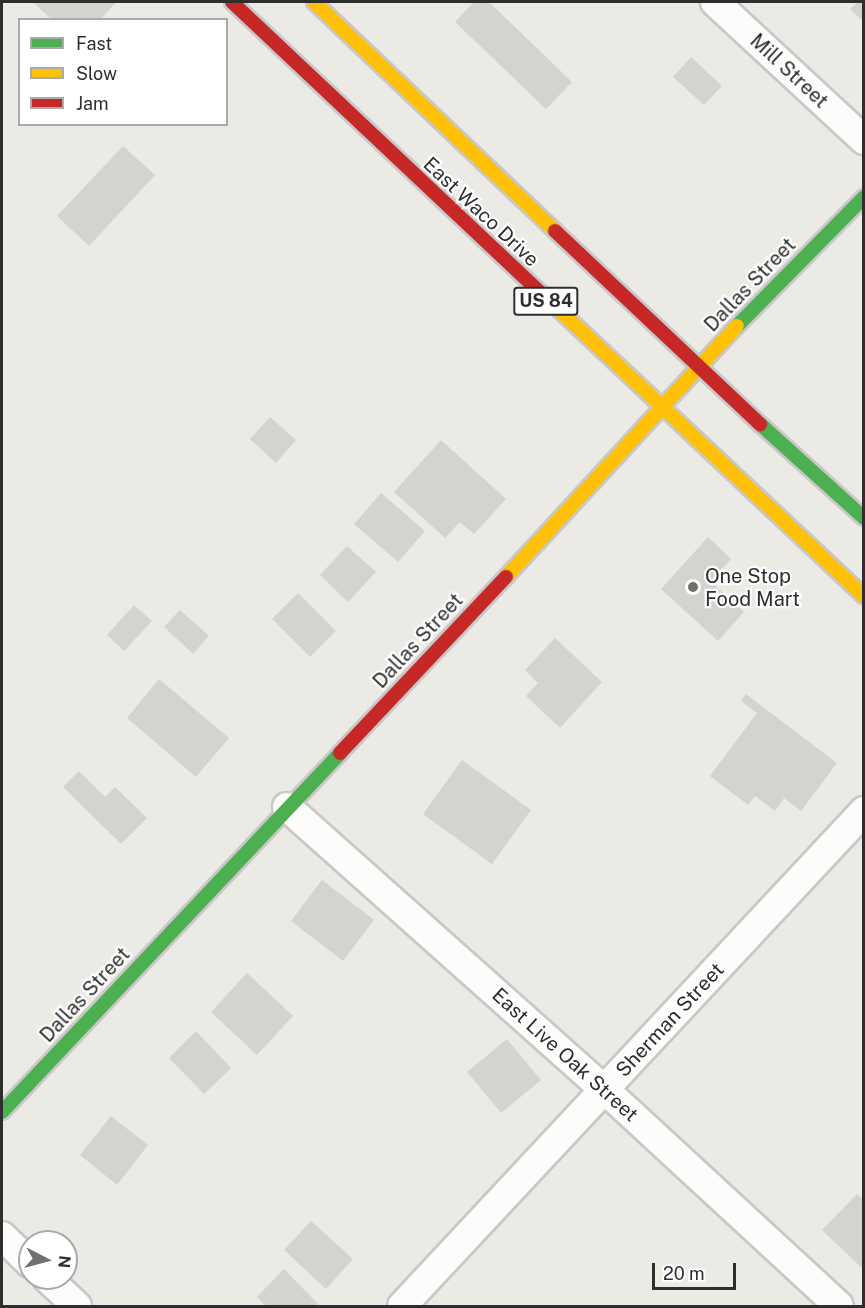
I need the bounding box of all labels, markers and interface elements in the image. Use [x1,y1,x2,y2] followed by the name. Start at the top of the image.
[18,18,228,126] legend
[745,29,833,113] street label: Mill Street
[76,33,112,54] text: Fast
[76,63,117,84] text: Slow
[76,93,109,114] text: Jam
[418,152,544,272] street label: East Waco Drive
[699,233,801,337] street label: Dallas Street
[513,286,579,316] road number: US 84
[705,564,800,611] place label: One Stop Food Mart
[686,580,700,594] marker: One Stop Food Mart
[368,589,468,693] street label: Dallas Street
[35,943,135,1047] street label: Dallas Street
[611,958,729,1082] street label: Sherman Street
[487,983,643,1127] street label: East Live Oak Street
[18,1230,78,1290] north arrow
[655,1251,739,1289] scale bar
[54,1255,75,1269] text: N
[663,1263,705,1284] text: 20 m

